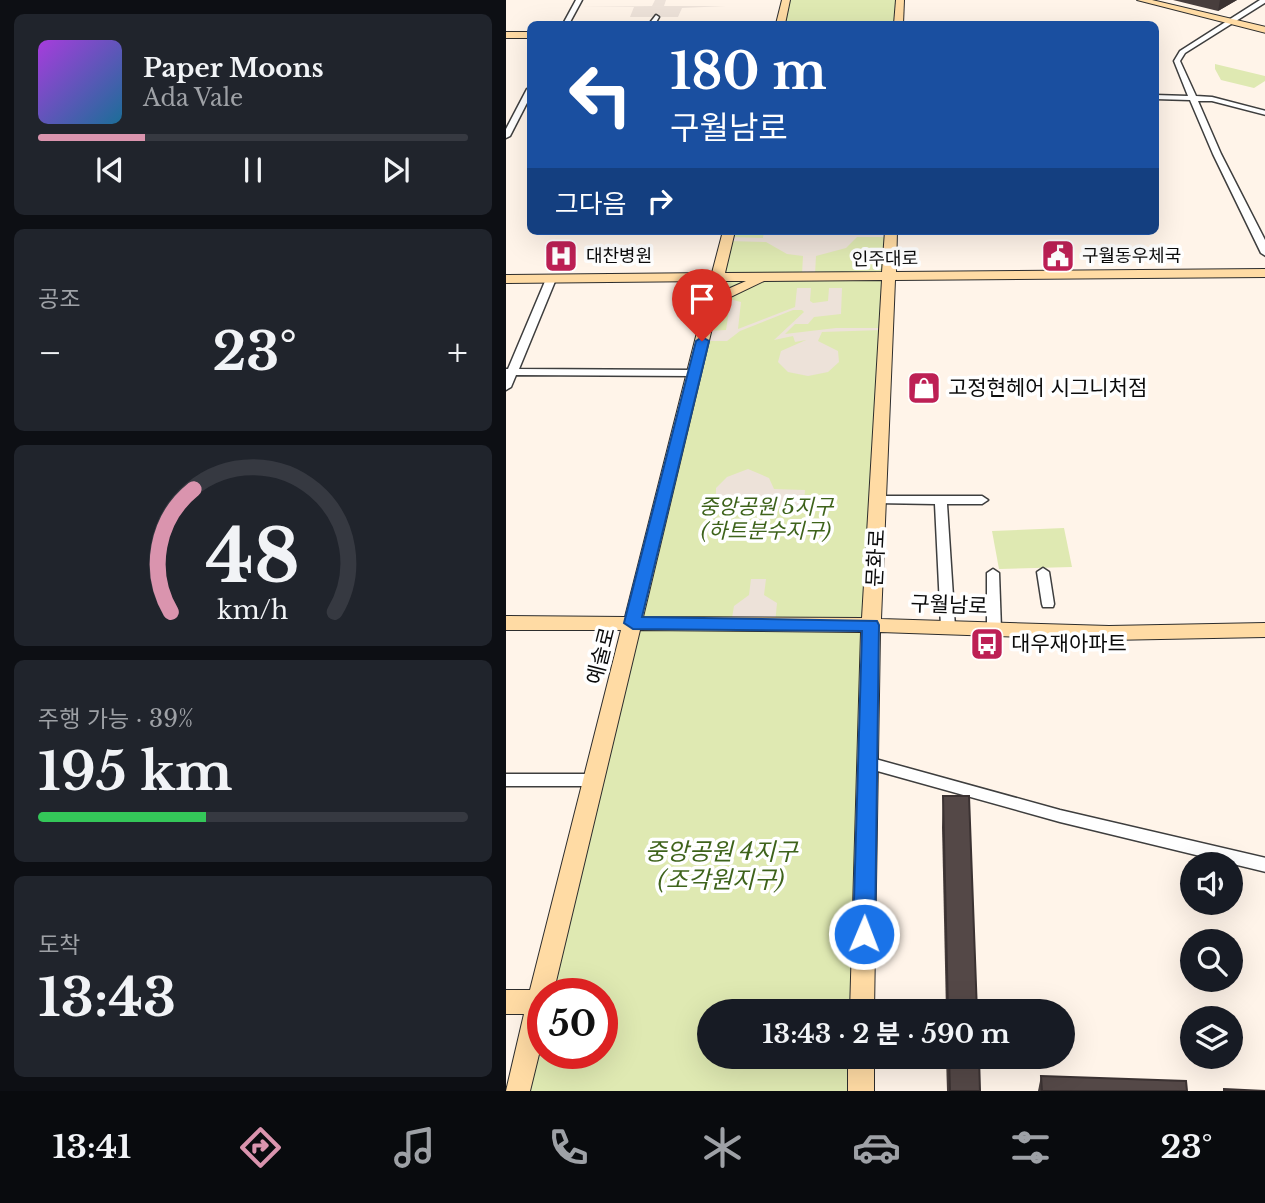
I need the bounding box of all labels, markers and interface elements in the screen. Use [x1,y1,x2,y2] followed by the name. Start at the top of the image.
[670,41,827,102] text: 180 m
[555,49,646,140] icon: left
[143,52,324,84] text: Paper Moons
[143,84,243,112] text: Ada Vale
[670,108,788,148] text: 구월남로
[91,151,129,189] icon: previous
[234,151,272,189] icon: pause
[377,151,415,189] icon: next
[641,182,679,220] icon: right
[555,188,627,220] text: 그다음
[542,237,580,275] hospital icon: 대찬병원
[1039,237,1077,275] public building icon: 구월동우체국
[586,245,652,267] place label: 대찬병원
[1082,245,1181,267] place label: 구월동우체국
[852,247,918,271] street label: 인주대로
[672,269,732,341] pin
[683,280,721,318] icon: arrive
[38,285,80,313] text: 공조
[212,320,297,384] text: 23°
[38,329,62,376] text: −
[447,329,468,376] text: +
[905,369,943,407] shop icon: 고정현헤어 시그니처점
[948,375,1147,401] place label: 고정현헤어 시그니처점
[699,494,835,544] park label: 중앙공원 5지구 (하트분수지구)
[206,511,300,602] text: 48
[862,528,890,588] street label: 문화로
[910,591,988,619] street label: 구월남로
[218,594,288,625] text: km/h
[581,625,621,687] street label: 예술로
[968,625,1006,663] bus stop icon: 대우재아파트
[1011,631,1127,657] place label: 대우재아파트
[38,705,193,733] text: 주행 가능 · 39%
[38,740,233,804] text: 195 km
[645,837,799,894] park label: 중앙공원 4지구 (조각원지구)
[1180,852,1243,1069] map controls
[1180,852,1243,915] button: sound
[827,897,901,971] position arrow
[1180,929,1243,992] button: search
[38,931,80,959] text: 도착
[38,966,176,1030] text: 13:43
[527,978,618,1069] speed limit sign: 50
[1180,1006,1243,1069] button: layers
[762,1018,1010,1050] text: 13:43 · 2 분 · 590 m
[236,1123,285,1172] icon: directions
[390,1123,439,1172] icon: music
[544,1123,593,1172] icon: phone
[698,1123,747,1172] icon: climate
[852,1123,901,1172] icon: car
[1006,1123,1055,1172] icon: filters
[53,1127,131,1167] text: 13:41
[1160,1127,1212,1167] text: 23°

